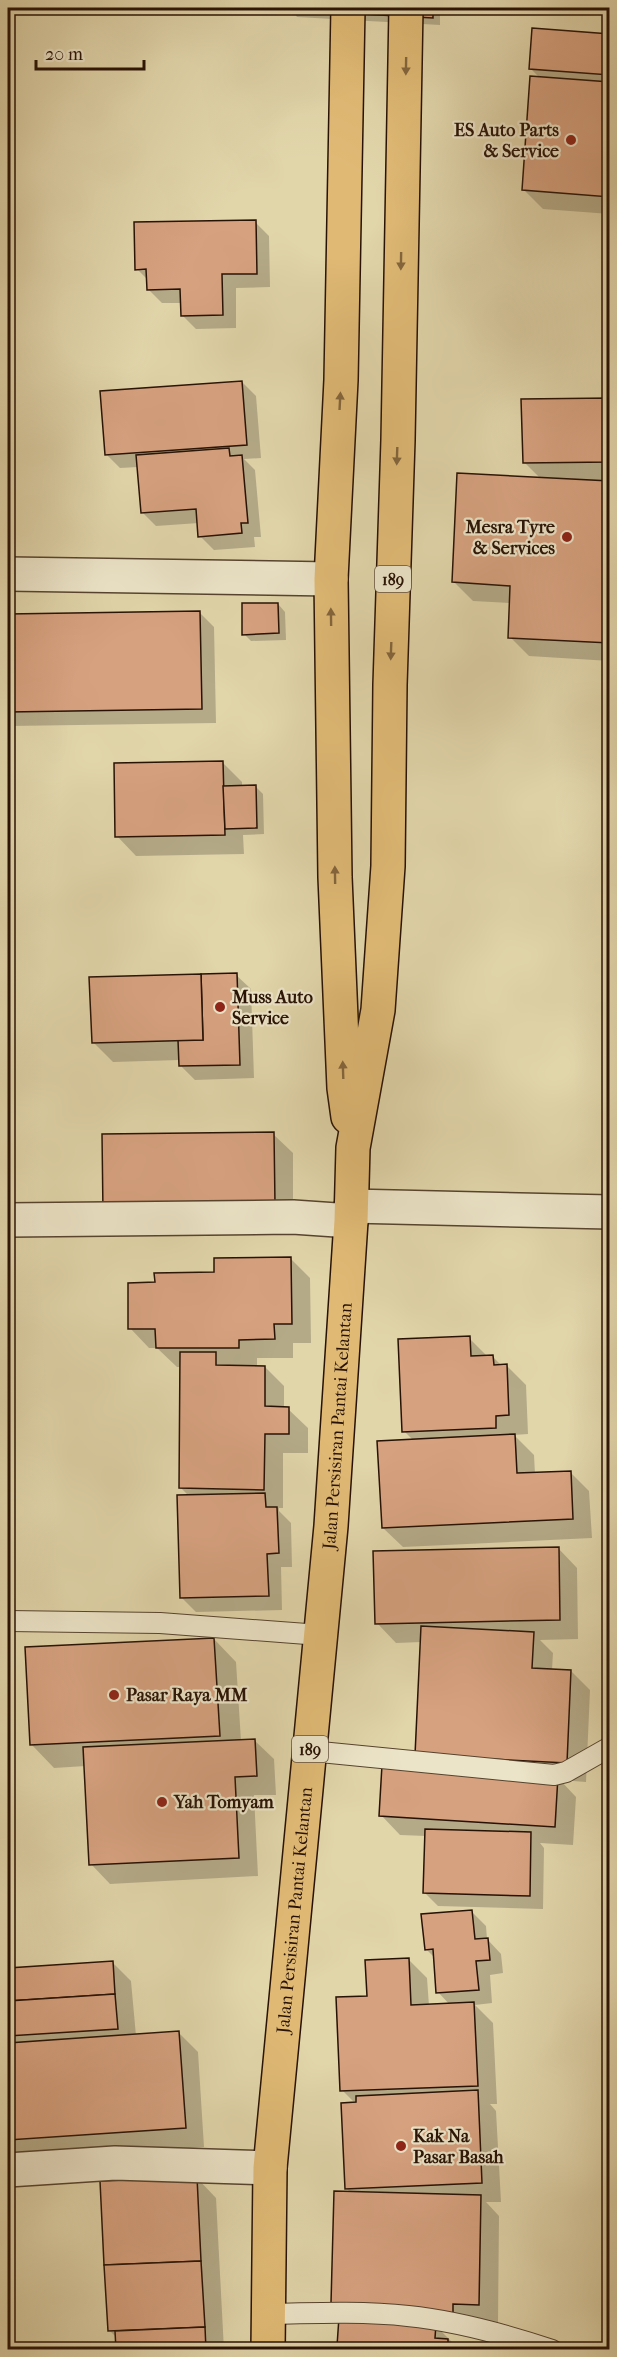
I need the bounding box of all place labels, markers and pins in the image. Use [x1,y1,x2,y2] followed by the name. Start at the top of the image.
[454,120,559,162] place label: ES Auto Parts & Service
[564,133,578,147] marker: ES Auto Parts & Service
[465,517,555,559] place label: Mesra Tyre & Services
[560,530,574,544] marker: Mesra Tyre & Services
[231,987,313,1029] place label: Muss Auto Service
[213,1000,227,1014] marker: Muss Auto Service
[126,1685,248,1706] place label: Pasar Raya MM
[107,1688,121,1702] marker: Pasar Raya MM
[173,1792,275,1813] place label: Yah Tomyam
[155,1795,169,1809] marker: Yah Tomyam
[413,2126,504,2168] place label: Kak Na Pasar Basah
[394,2139,408,2153] marker: Kak Na Pasar Basah

